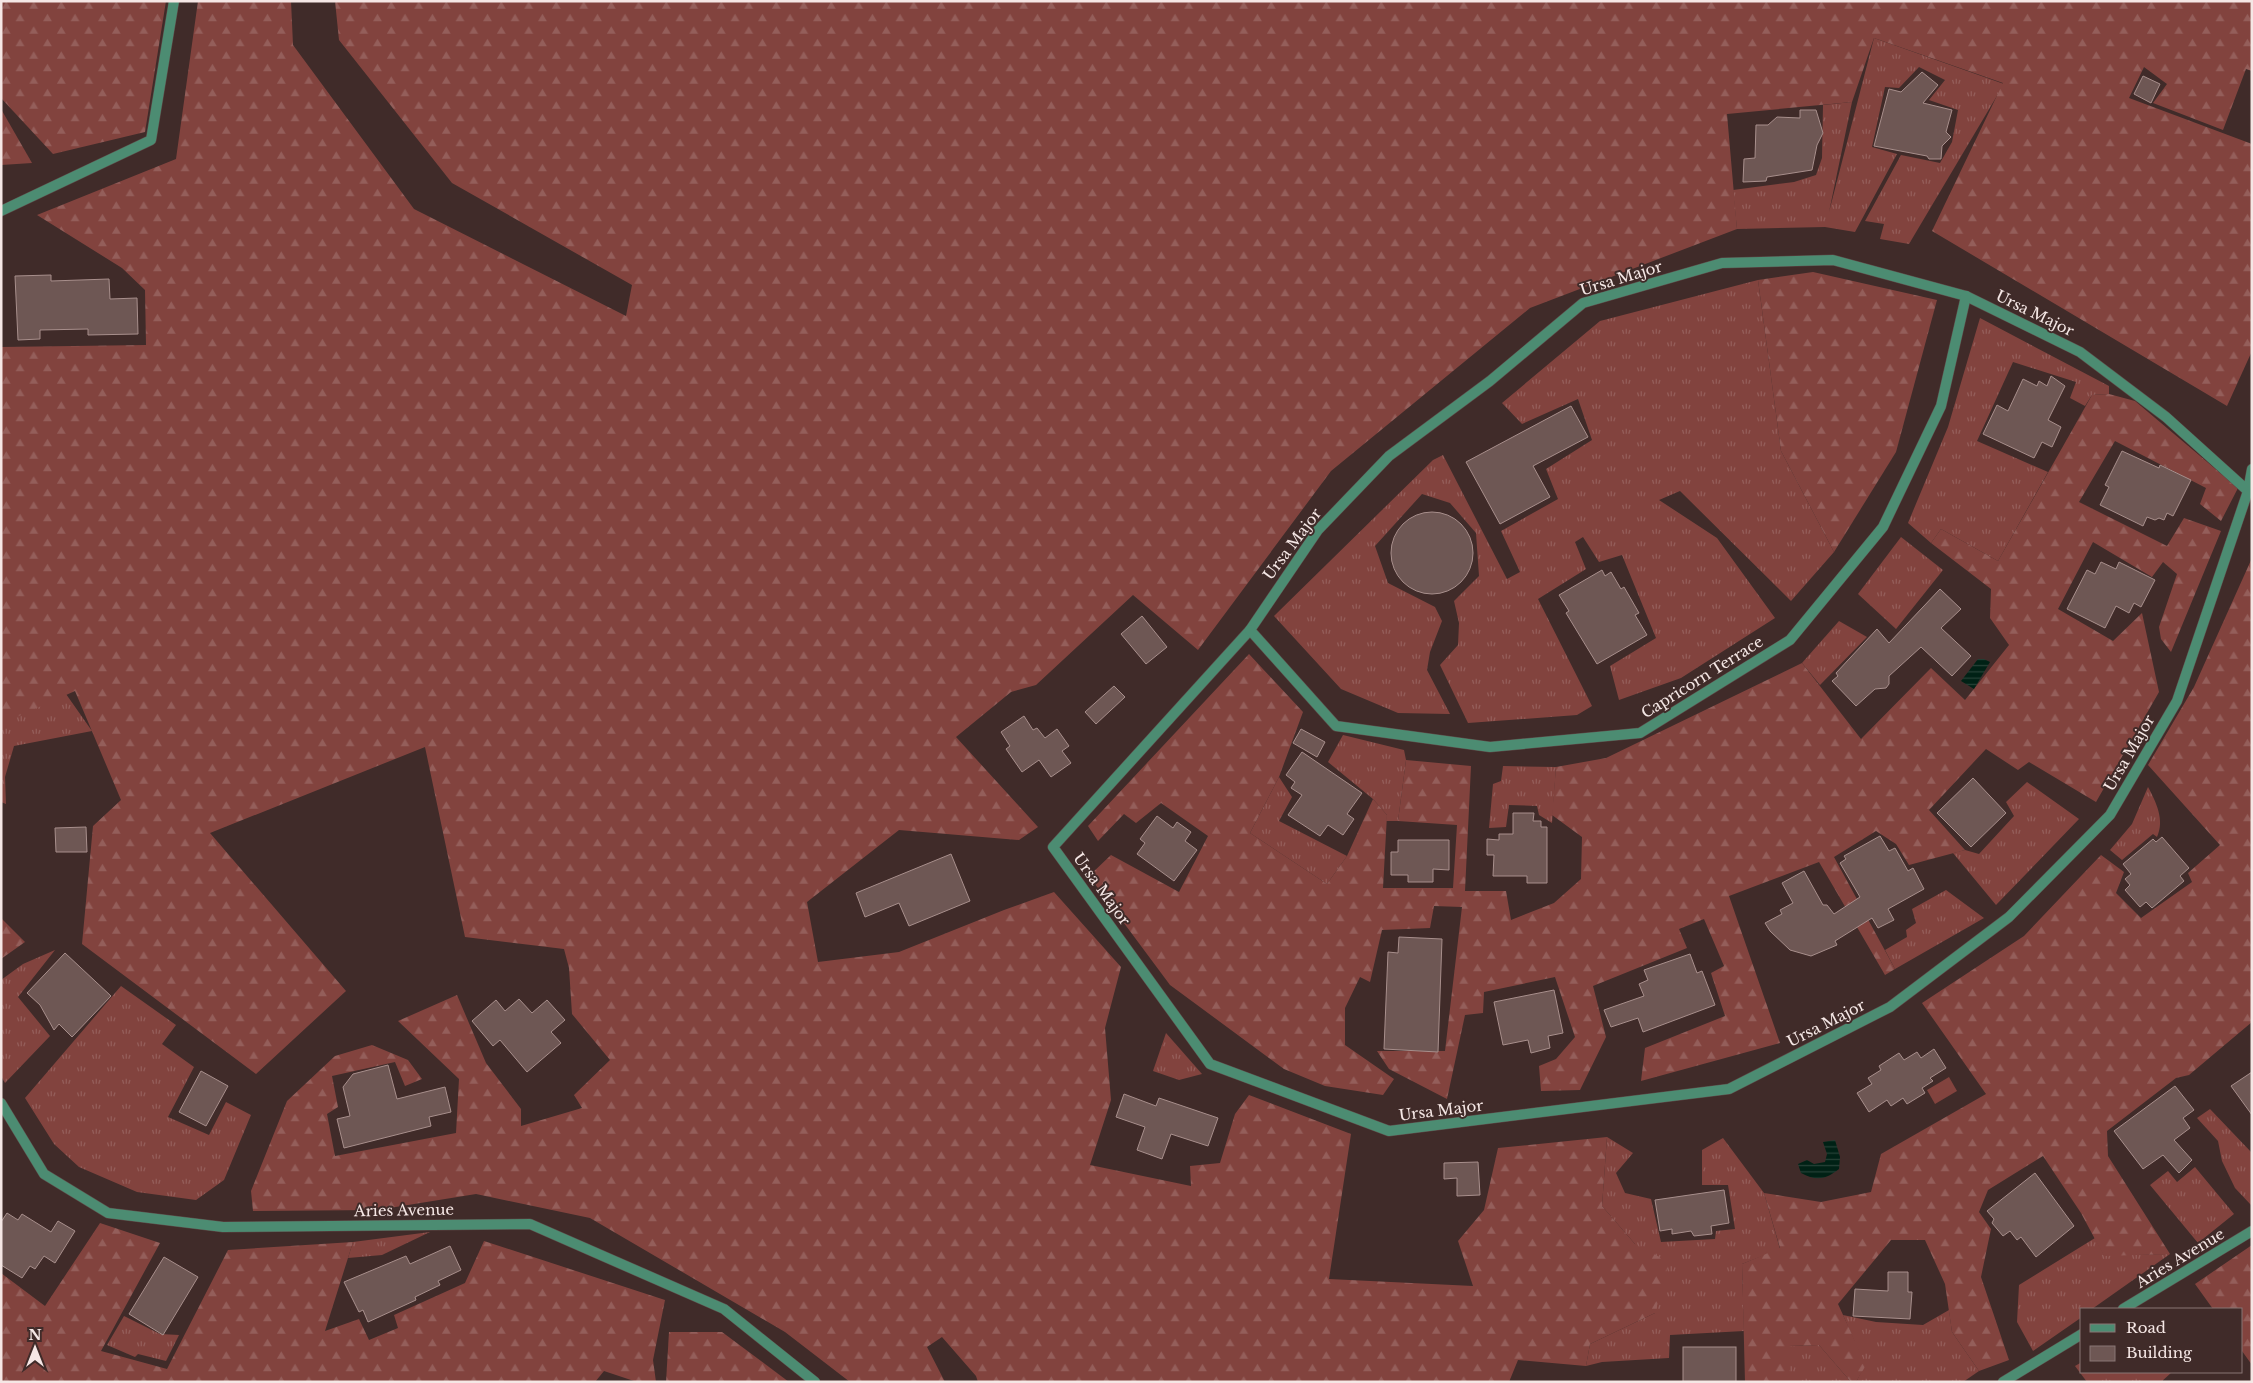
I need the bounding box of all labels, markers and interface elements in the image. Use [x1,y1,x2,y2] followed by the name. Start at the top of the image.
[1578,256,1665,300] street label: Ursa Major
[1993,286,2078,341] street label: Ursa Major
[1259,504,1326,584] street label: Ursa Major
[1637,632,1767,722] street label: Capricorn Terrace
[2100,711,2159,795] street label: Ursa Major
[1069,849,1135,930] street label: Ursa Major
[1784,995,1869,1051] street label: Ursa Major
[1398,1095,1485,1125] street label: Ursa Major
[353,1200,454,1220] street label: Aries Avenue
[2131,1224,2228,1292] street label: Aries Avenue
[2080,1308,2243,1373] legend
[2126,1318,2166,1337] text: Road
[10,1323,60,1373] north arrow
[28,1326,42,1344] text: N
[2126,1343,2193,1362] text: Building

